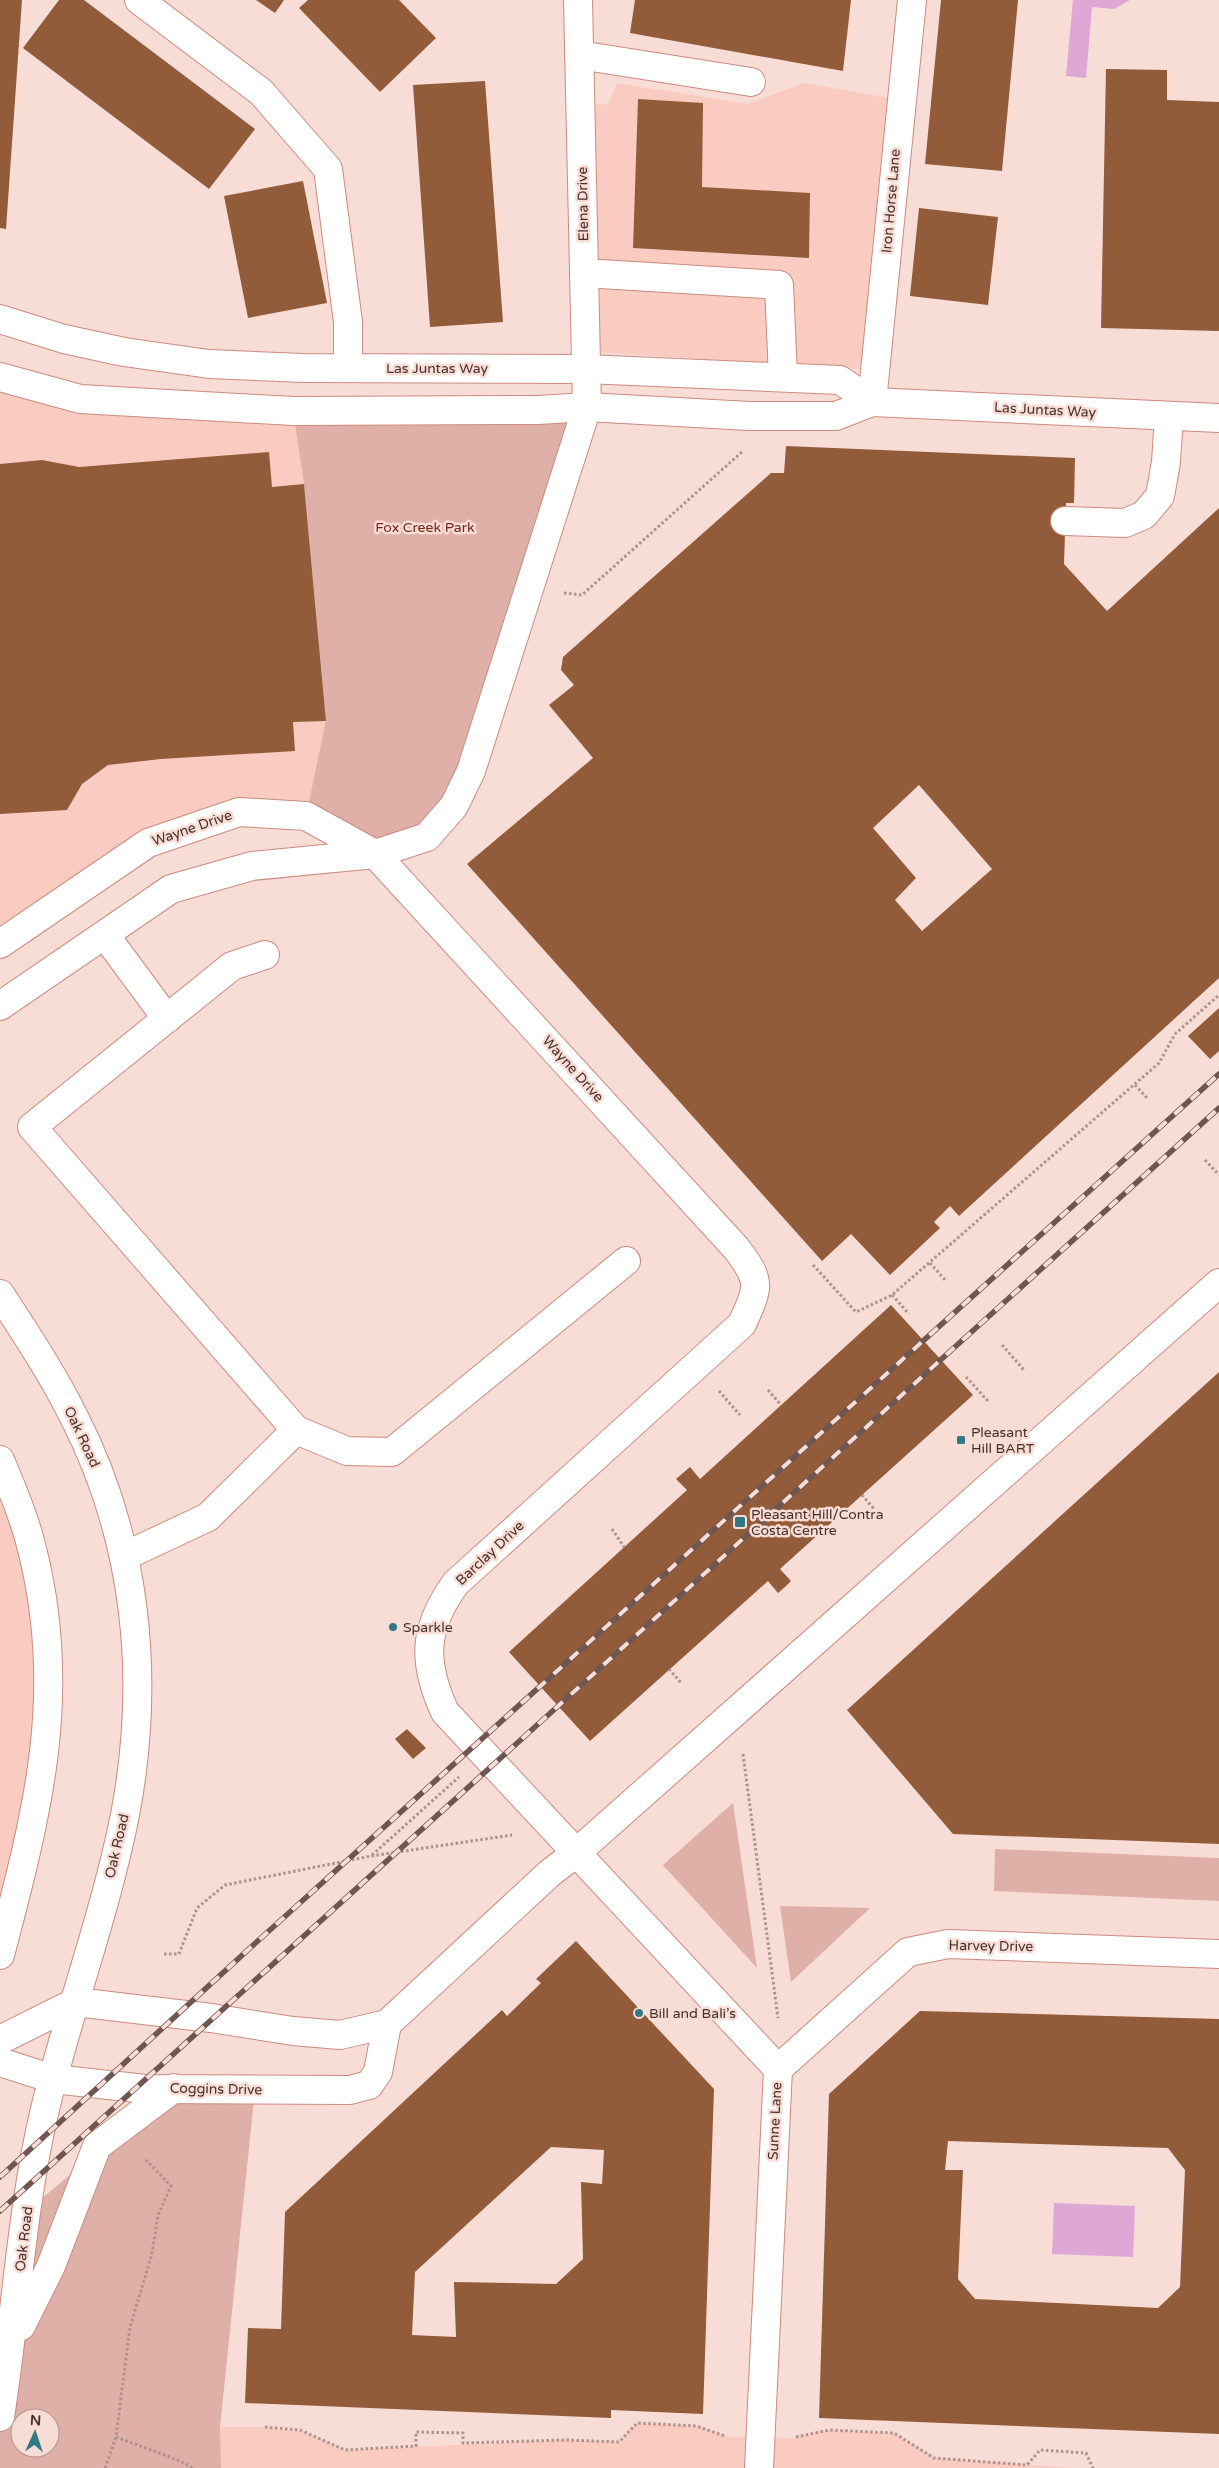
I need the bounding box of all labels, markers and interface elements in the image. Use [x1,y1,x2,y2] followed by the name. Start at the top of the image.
[878,148,904,254] street label: Iron Horse Lane
[574,166,592,242] street label: Elena Drive
[386,360,489,377] street label: Las Juntas Way
[994,399,1097,421] street label: Las Juntas Way
[375,519,475,536] park label: Fox Creek Park
[150,806,234,850] street label: Wayne Drive
[539,1032,607,1106] street label: Wayne Drive
[60,1404,104,1470] street label: Oak Road
[971,1424,1035,1457] place label: Pleasant Hill BART
[955,1434,967,1446] marker: Pleasant Hill BART
[751,1506,884,1539] place label: Pleasant Hill/Contra Costa Centre
[733,1515,747,1529] marker: Pleasant Hill/Contra Costa Centre
[452,1517,528,1589] street label: Barclay Drive
[403,1619,453,1636] place label: Sparkle
[387,1621,399,1633] marker: Sparkle
[101,1812,133,1880] street label: Oak Road
[949,1937,1034,1955] street label: Harvey Drive
[649,2005,736,2022] place label: Bill and Bali’s
[633,2007,645,2019] marker: Bill and Bali’s
[170,2080,262,2098] street label: Coggins Drive
[764,2082,786,2160] street label: Sunne Lane
[12,2205,36,2273] street label: Oak Road
[10,2408,60,2458] north arrow
[30,2412,42,2429] text: N

